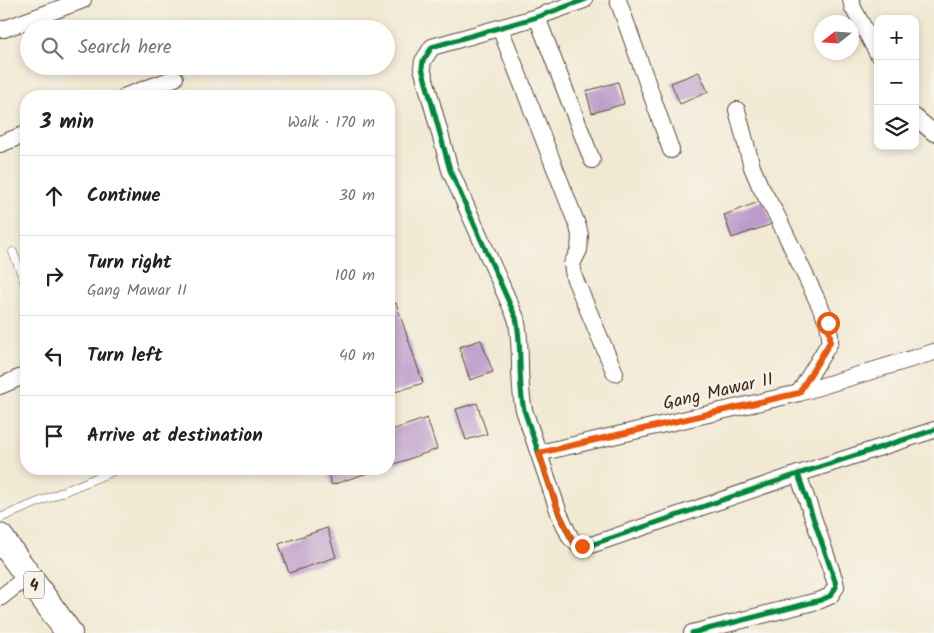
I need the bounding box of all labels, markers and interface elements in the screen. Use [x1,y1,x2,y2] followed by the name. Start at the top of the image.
[814,15,859,60] north arrow
[874,15,919,150] map controls
[874,15,919,60] button: +
[20,20,395,75] search box
[78,33,172,63] text: Search here
[38,34,66,62] icon: search
[874,60,919,105] button: −
[874,105,919,150] button: layers
[40,106,94,139] text: 3 min
[287,110,375,135] text: Walk · 170 m
[87,181,160,211] text: Continue
[40,182,68,210] icon: ahead
[339,183,375,208] text: 30 m
[87,248,172,278] text: Turn right
[40,262,68,290] icon: right
[335,263,375,288] text: 100 m
[87,278,187,303] text: Gang Mawar II
[817,312,840,335] route start
[87,341,162,371] text: Turn left
[40,342,68,370] icon: left
[339,343,375,368] text: 40 m
[660,366,776,419] street label: Gang Mawar II
[87,421,263,451] text: Arrive at destination
[40,422,68,450] icon: arrive
[571,535,594,558] route end
[24,572,44,598] road number: 4

